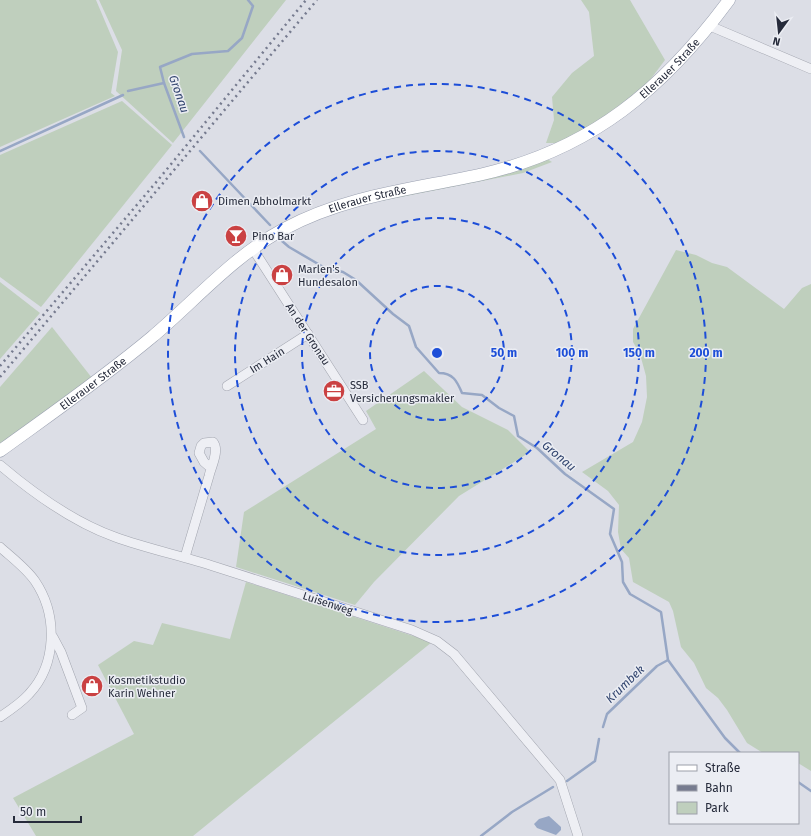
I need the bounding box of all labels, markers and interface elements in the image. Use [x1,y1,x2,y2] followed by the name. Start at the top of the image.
[759,12,799,52] north arrow
[771,34,782,48] text: N
[637,36,703,102] street label: Ellerauer Straße
[166,73,192,115] water label: Gronau
[327,183,408,216] street label: Ellerauer Straße
[189,188,215,214] shop icon: Dimen Abholmarkt
[218,195,311,208] place label: Dimen Abholmarkt
[223,223,249,249] bar icon: Pino Bar
[252,230,295,243] place label: Pino Bar
[269,262,295,288] shop icon: Marlen's Hundesalon
[298,263,358,289] place label: Marlen's Hundesalon
[283,301,333,368] street label: An der Gronau
[247,345,287,376] street label: Im Hain
[430,346,444,360] centre of rings
[491,346,517,360] text: 50 m
[556,346,588,360] text: 100 m
[623,346,655,360] text: 150 m
[689,346,723,360] text: 200 m
[57,354,129,413] street label: Ellerauer Straße
[321,378,347,404] office icon: SSB Versicherungsmakler
[350,379,455,405] place label: SSB Versicherungsmakler
[539,438,579,474] water label: Gronau
[301,589,355,618] street label: Luisenweg
[603,662,648,706] water label: Krumbek
[79,673,105,699] shop icon: Kosmetikstudio Karin Wehner
[108,674,186,700] place label: Kosmetikstudio Karin Wehner
[669,752,799,824] legend
[705,761,740,775] text: Straße
[705,781,733,795] text: Bahn
[14,798,81,824] scale bar
[705,801,729,815] text: Park
[20,805,46,819] text: 50 m

